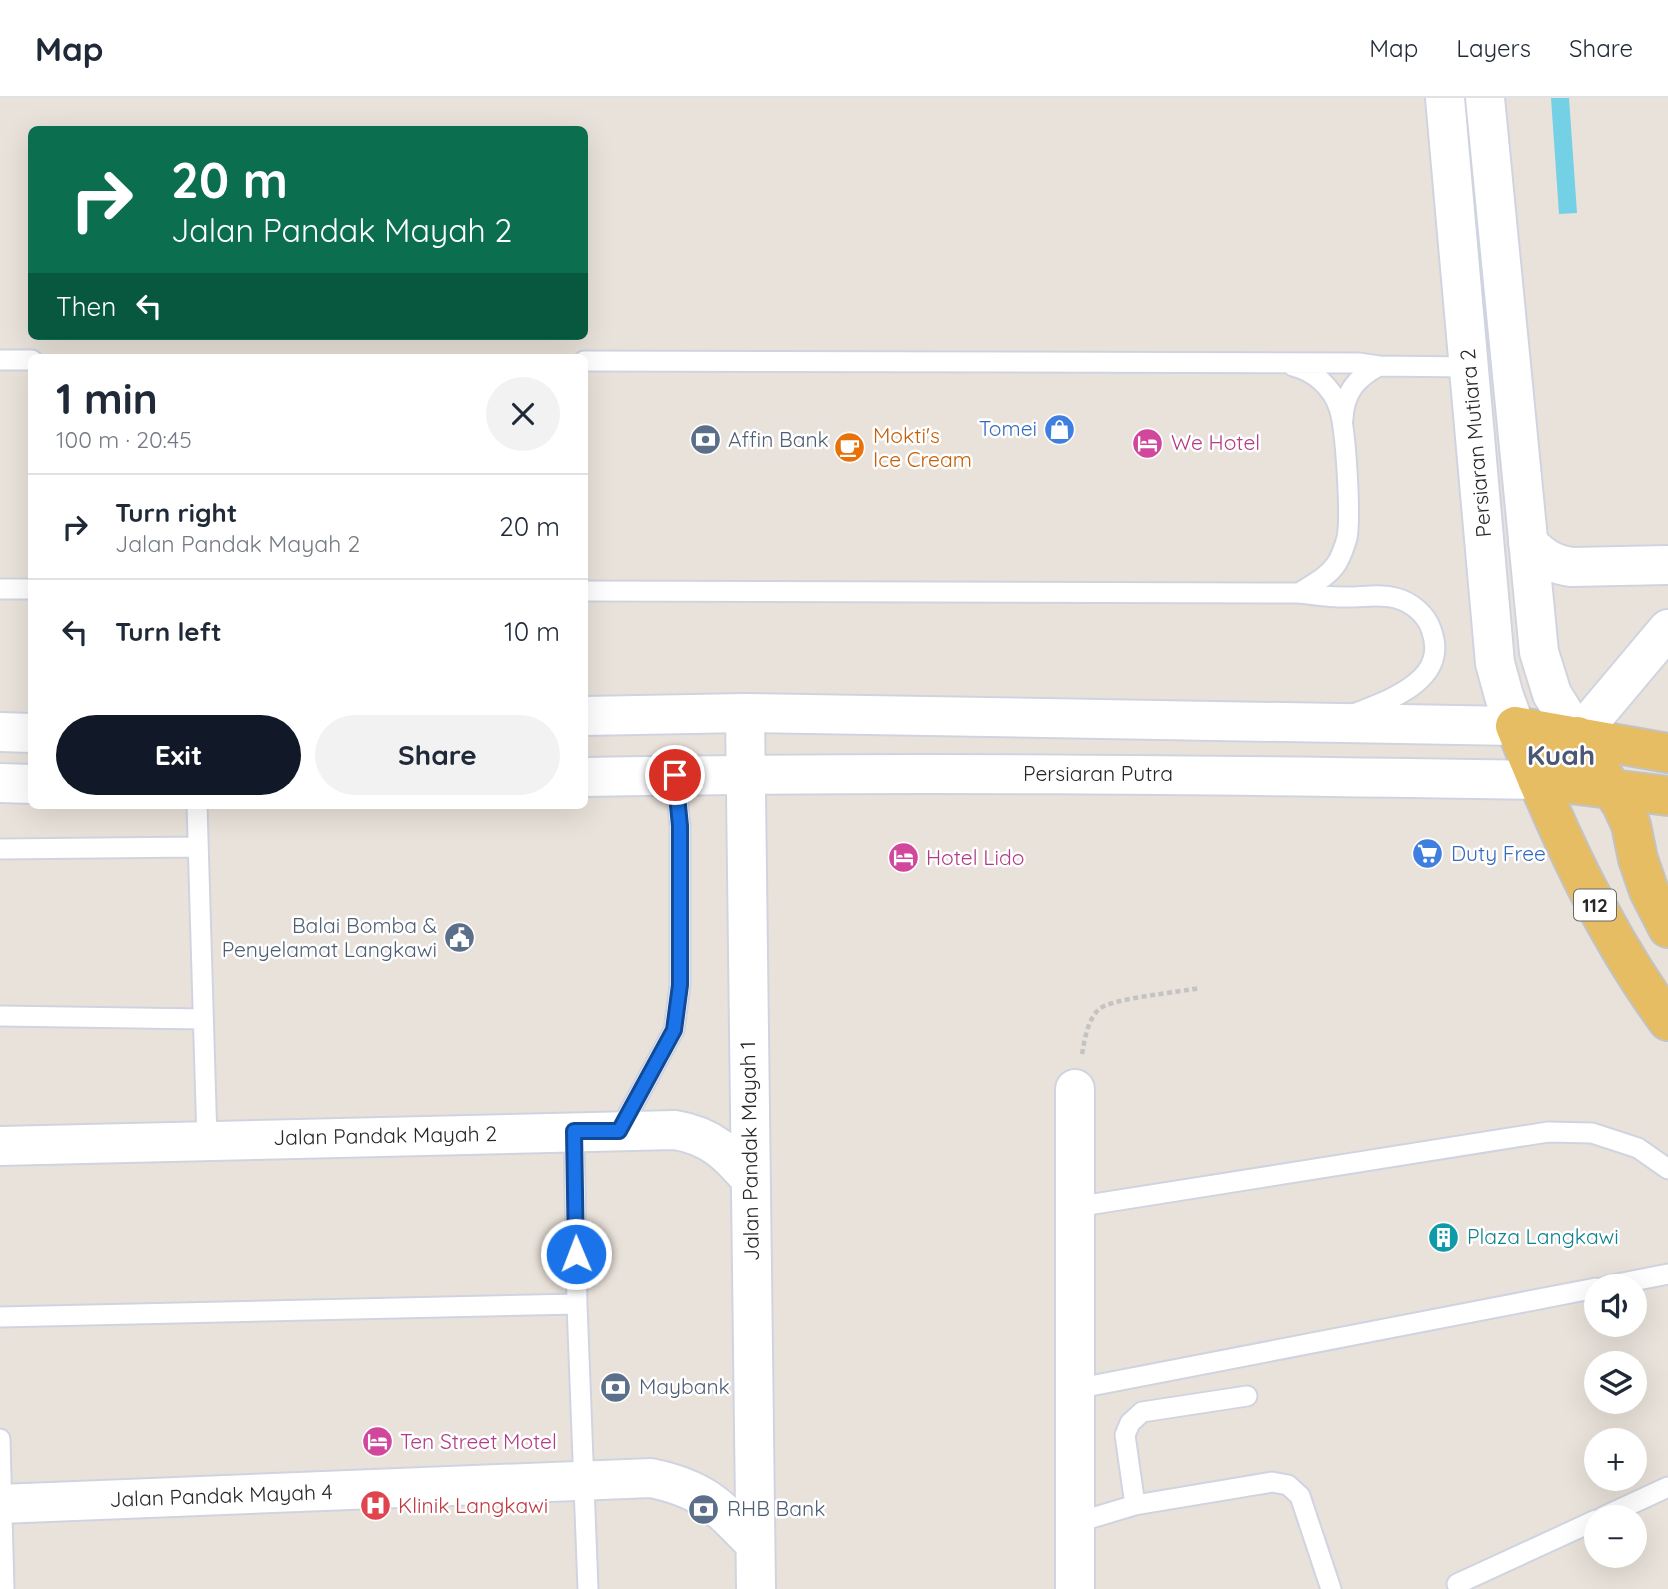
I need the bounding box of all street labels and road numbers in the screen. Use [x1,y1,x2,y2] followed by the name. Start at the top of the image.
[1454,348,1496,539] street label: Persiaran Mutiara 2
[1023,760,1173,786] street label: Persiaran Putra
[1574,890,1616,920] road number: 112
[734,1041,764,1261] street label: Jalan Pandak Mayah 1
[273,1120,497,1150] street label: Jalan Pandak Mayah 2
[109,1478,333,1512] street label: Jalan Pandak Mayah 4

